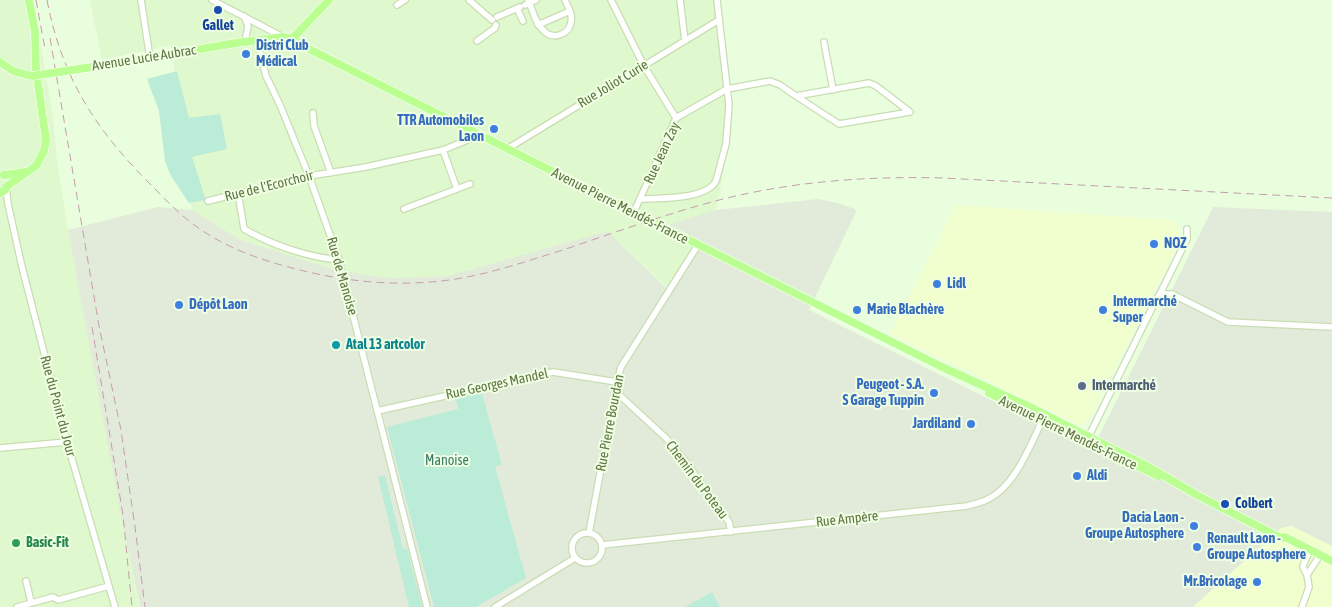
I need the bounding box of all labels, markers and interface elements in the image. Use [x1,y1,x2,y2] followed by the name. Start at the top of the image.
[212,4,224,16] marker: Gallet
[202,18,234,34] place label: Gallet
[256,38,309,70] place label: Distri Club Médical
[91,41,197,75] street label: Avenue Lucie Aubrac
[240,48,252,60] marker: Distri Club Médical
[575,56,651,112] street label: Rue Joliot Curie
[397,113,484,146] place label: TTR Automobiles Laon
[640,119,684,187] street label: Rue Jean Zay
[488,123,500,135] marker: TTR Automobiles Laon
[549,164,691,248] street label: Avenue Pierre Mendés-France
[223,167,315,205] street label: Rue de l'Ecorchoir
[323,235,361,317] street label: Rue de Manoise
[1164,236,1186,252] place label: NOZ
[1148,238,1160,250] marker: NOZ
[947,276,966,292] place label: Lidl
[931,278,943,290] marker: Lidl
[1113,294,1177,326] place label: Intermarché Super
[189,297,248,313] place label: Dépôt Laon
[173,299,185,311] marker: Dépôt Laon
[867,302,944,318] place label: Marie Blachère
[851,304,863,316] marker: Marie Blachère
[1097,304,1109,316] marker: Intermarché Super
[346,337,425,353] place label: Atal 13 artcolor
[330,339,342,351] marker: Atal 13 artcolor
[36,354,80,458] street label: Rue du Point du Jour
[444,365,550,403] street label: Rue Georges Mandel
[592,373,628,473] street label: Rue Pierre Bourdan
[842,377,924,410] place label: Peugeot - S.A. S Garage Tuppin
[1092,378,1156,394] place label: Intermarché
[1076,380,1088,392] marker: Intermarché
[928,387,940,399] marker: Peugeot - S.A. S Garage Tuppin
[996,392,1140,474] street label: Avenue Pierre Mendés-France
[912,416,961,432] place label: Jardiland
[965,418,977,430] marker: Jardiland
[662,438,732,522] street label: Chemin du Poteau
[425,453,469,469] park label: Manoise
[1087,468,1107,484] place label: Aldi
[1071,470,1083,482] marker: Aldi
[1235,496,1273,512] place label: Colbert
[1219,498,1231,510] marker: Colbert
[815,507,879,531] street label: Rue Ampère
[1085,510,1184,542] place label: Dacia Laon - Groupe Autosphere
[1188,520,1200,532] marker: Dacia Laon - Groupe Autosphere
[1207,531,1306,564] place label: Renault Laon - Groupe Autosphere
[26,535,69,551] place label: Basic-Fit
[10,537,22,549] marker: Basic-Fit
[1191,541,1203,553] marker: Renault Laon - Groupe Autosphere
[1183,574,1247,590] place label: Mr.Bricolage
[1251,576,1263,588] marker: Mr.Bricolage

